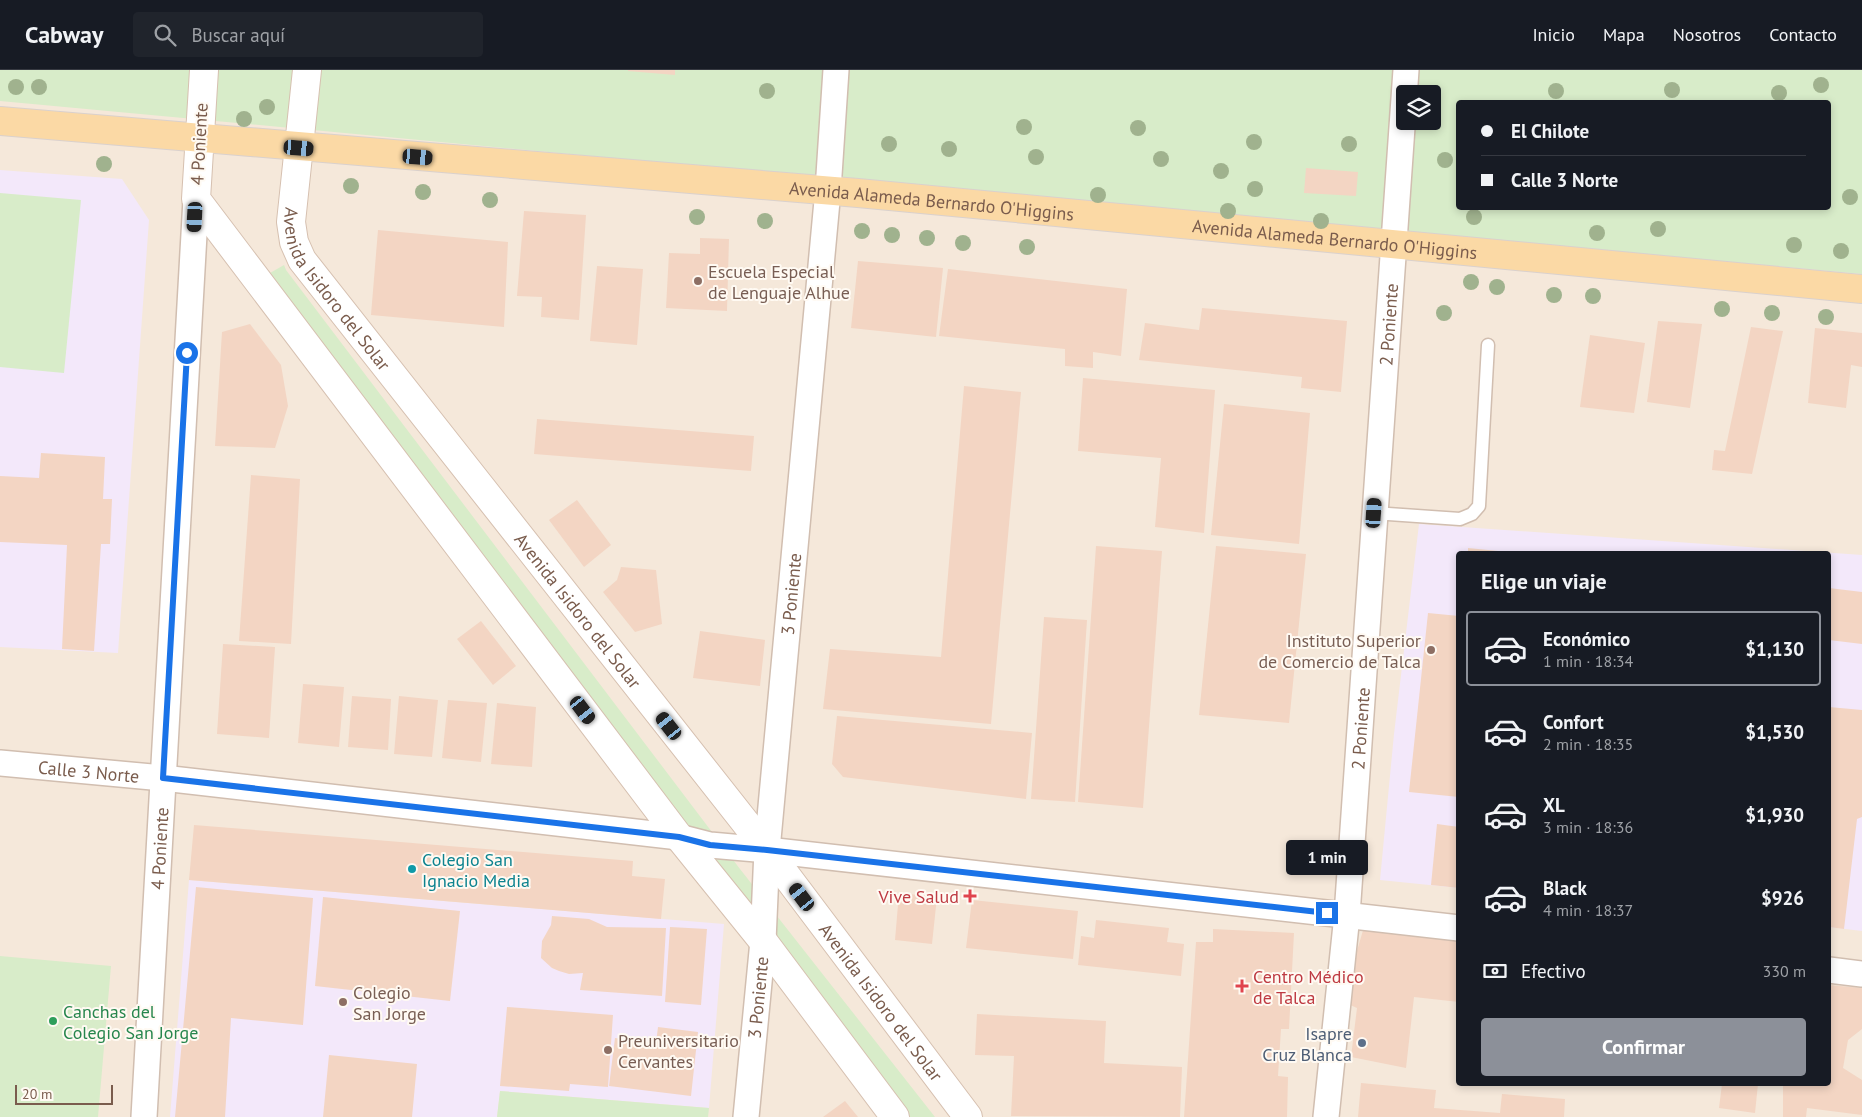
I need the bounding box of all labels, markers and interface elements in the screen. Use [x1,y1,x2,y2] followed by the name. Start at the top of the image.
[133,12,483,57] search box
[25,19,103,50] text: Cabway
[151,21,179,49] icon: search
[191,23,285,47] text: Buscar aquí
[1532,23,1575,46] text: Inicio
[1603,23,1645,46] text: Mapa
[1673,23,1741,46] text: Nosotros
[1769,23,1837,46] text: Contacto
[1396,85,1441,130] map controls
[1396,85,1441,130] button: layers
[185,102,213,186] street label: 4 Poniente
[1511,119,1589,143] text: El Chilote
[283,139,314,157] car
[402,148,433,166] car
[1511,168,1618,192] text: Calle 3 Norte
[788,176,1075,225] street label: Avenida Alameda Bernardo O'Higgins
[186,202,203,232] car
[279,206,396,375] street label: Avenida Isidoro del Solar
[1191,214,1478,264] street label: Avenida Alameda Bernardo O'Higgins
[708,260,850,304] place label: Escuela Especial de Lenguaje Alhue
[692,275,704,287] marker: Escuela Especial de Lenguaje Alhue
[1374,283,1403,366] street label: 2 Poniente
[176,342,198,364] route start
[1365,498,1382,528] car
[510,528,647,693] street label: Avenida Isidoro del Solar
[775,552,806,636] street label: 3 Poniente
[1481,567,1607,595] text: Elige un viaje
[1483,626,1528,671] icon: car
[1543,627,1630,651] text: Económico
[1258,629,1421,673] place label: Instituto Superior de Comercio de Talca
[1745,637,1804,661] text: $1,130
[1425,644,1437,656] marker: Instituto Superior de Comercio de Talca
[1543,651,1633,671] text: 1 min · 18:34
[1346,687,1374,770] street label: 2 Poniente
[567,694,598,726] car
[1483,709,1528,754] icon: car
[653,710,684,742] car
[1543,710,1604,734] text: Confort
[1745,720,1804,744] text: $1,530
[1543,734,1633,754] text: 2 min · 18:35
[37,755,140,787] street label: Calle 3 Norte
[1483,792,1528,837] icon: car
[1543,793,1565,817] text: XL
[1745,803,1804,827] text: $1,930
[145,807,173,890] street label: 4 Poniente
[1543,817,1633,837] text: 3 min · 18:36
[1286,840,1368,876] callout: 1 min
[1307,847,1347,867] text: 1 min
[422,848,530,892] place label: Colegio San Ignacio Media
[406,863,418,875] marker: Colegio San Ignacio Media
[1483,875,1528,920] icon: car
[1543,876,1587,900] text: Black
[786,881,817,913] car
[877,885,959,908] place label: Vive Salud
[1761,886,1804,910] text: $926
[963,889,977,903] marker: Vive Salud
[1543,900,1633,920] text: 4 min · 18:37
[1316,902,1338,924] route end
[814,918,948,1085] street label: Avenida Isidoro del Solar
[742,955,773,1040] street label: 3 Poniente
[1481,957,1509,985] icon: cash
[1521,959,1586,983] text: Efectivo
[1763,961,1806,981] text: 330 m
[1253,965,1364,1009] place label: Centro Médico de Talca
[1235,979,1249,993] marker: Centro Médico de Talca
[353,981,426,1025] place label: Colegio San Jorge
[337,996,349,1008] marker: Colegio San Jorge
[63,1000,198,1044] place label: Canchas del Colegio San Jorge
[47,1015,59,1027] marker: Canchas del Colegio San Jorge
[1481,1018,1806,1076] button: Confirmar
[1262,1022,1352,1066] place label: Isapre Cruz Blanca
[618,1029,739,1073] place label: Preuniversitario Cervantes
[1356,1037,1368,1049] marker: Isapre Cruz Blanca
[602,1044,614,1056] marker: Preuniversitario Cervantes
[15,1082,112,1105] scale bar
[22,1085,52,1103] text: 20 m

